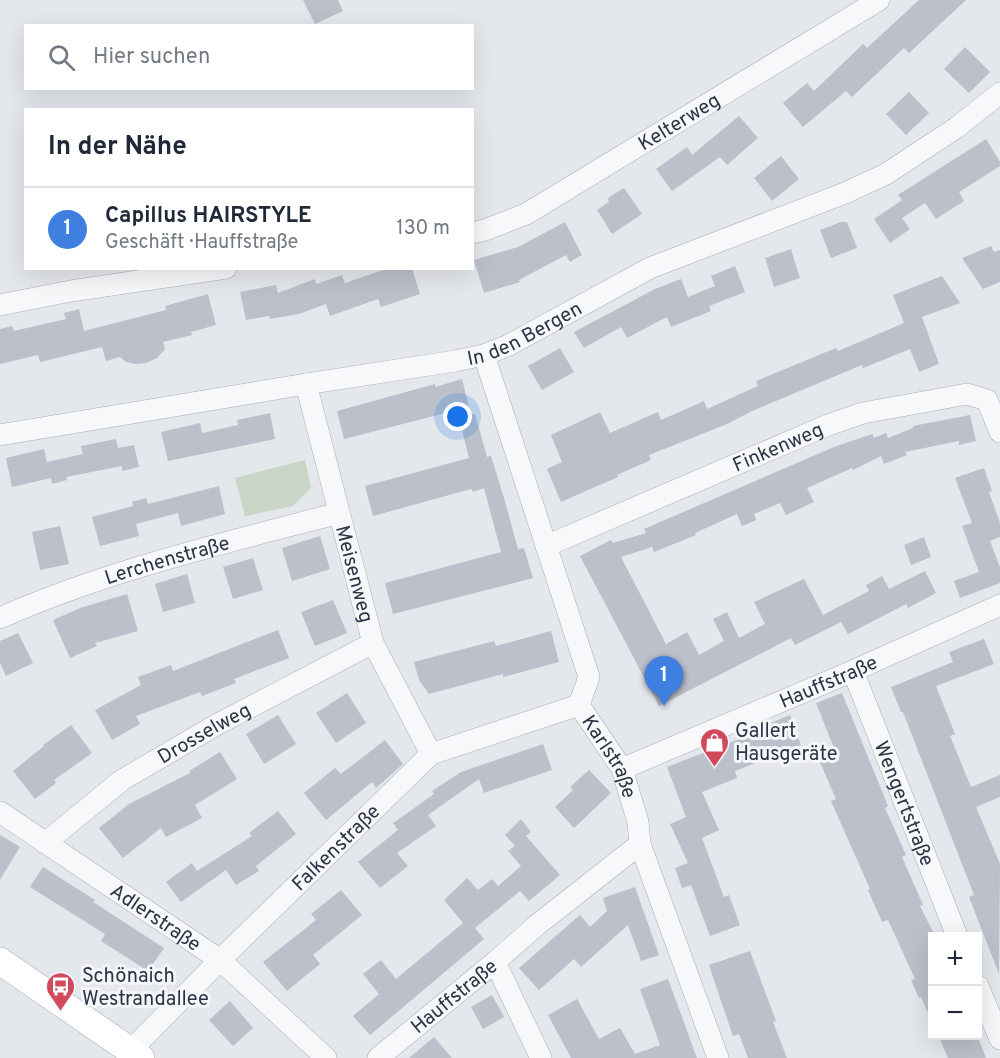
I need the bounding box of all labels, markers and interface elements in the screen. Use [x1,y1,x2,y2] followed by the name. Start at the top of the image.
[24,24,474,90] search box
[45,41,78,74] icon: search
[93,44,210,71] text: Hier suchen
[634,88,726,158] street label: Kelterweg
[48,131,187,164] text: In der Nähe
[105,203,312,230] text: Capillus HAIRSTYLE
[64,216,72,242] text: 1
[396,216,450,242] text: 130 m
[105,230,298,256] text: Geschäft · Hauffstraße
[465,297,587,373] street label: In den Bergen
[443,402,472,431] your location
[729,418,828,479] street label: Finkenweg
[328,523,378,626] street label: Meisenweg
[102,531,233,592] street label: Lerchenstraße
[776,651,882,716] street label: Hauffstraße
[644,656,684,706] pin: 1
[154,698,256,771] street label: Drosselweg
[575,711,641,802] street label: Karlstraße
[735,719,838,768] place label: Gallert Hausgeräte
[698,726,730,768] shop icon: Gallert Hausgeräte
[867,738,939,870] street label: Wengertstraße
[287,800,387,898] street label: Falkenstraße
[104,879,205,958] street label: Adlerstraße
[928,932,982,1040] map controls
[928,932,982,986] button: +
[406,954,504,1041] street label: Hauffstraße
[82,964,209,1013] place label: Schönaich Westrandallee
[45,970,77,1012] bus stop icon: Schönaich Westrandallee
[928,986,982,1040] button: −

